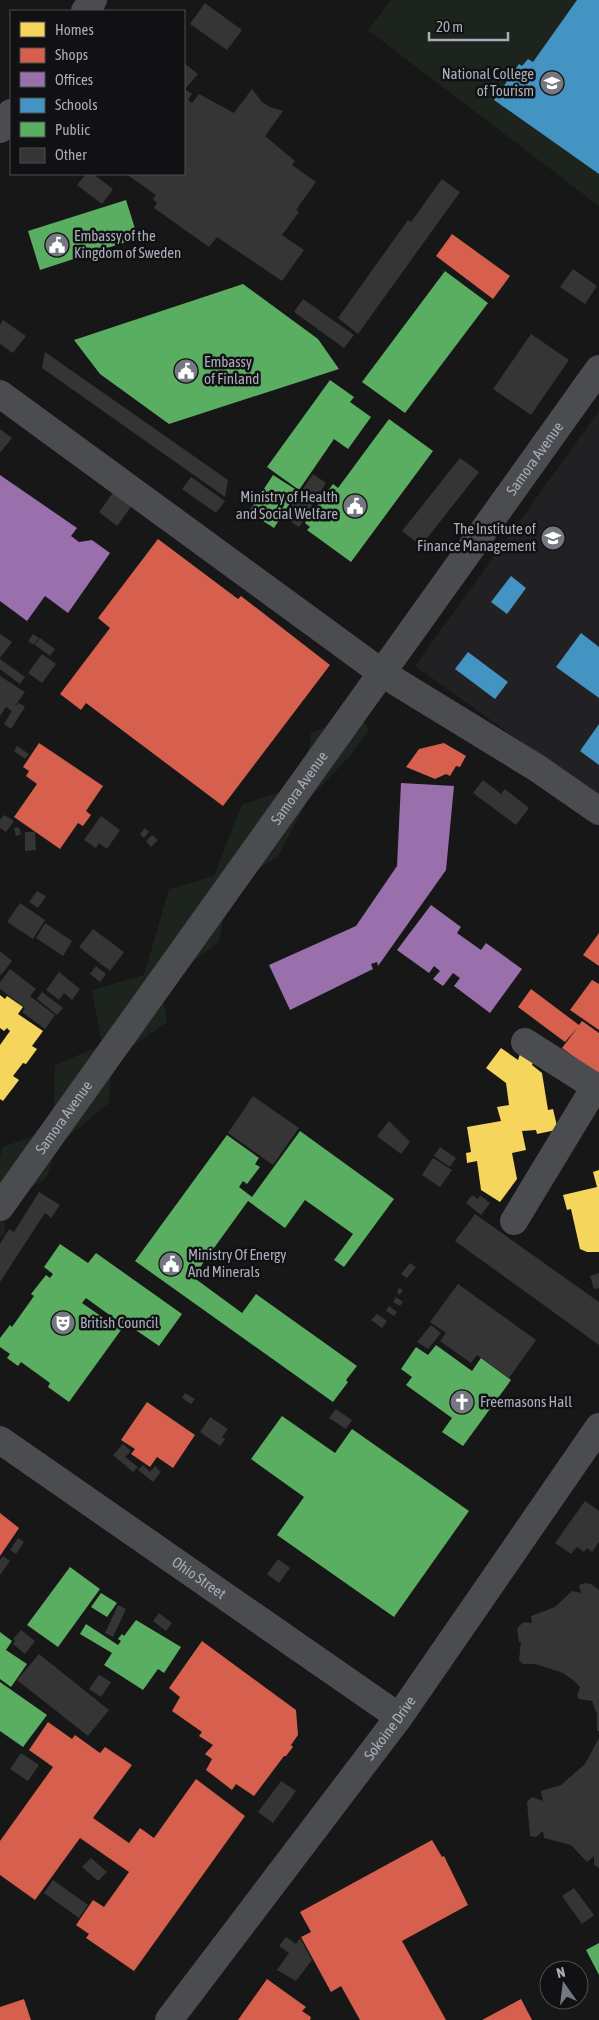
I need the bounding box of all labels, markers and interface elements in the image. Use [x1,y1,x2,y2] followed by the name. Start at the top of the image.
[10,10,185,175] legend
[429,10,508,42] scale bar
[436,18,463,35] text: 20 m
[55,21,94,38] text: Homes
[55,46,88,63] text: Shops
[442,65,534,99] place label: National College of Tourism
[539,70,565,96] school or university icon: National College of Tourism
[55,71,93,88] text: Offices
[55,96,98,113] text: Schools
[55,121,90,138] text: Public
[55,146,87,163] text: Other
[74,227,181,261] place label: Embassy of the Kingdom of Sweden
[44,232,70,258] public building icon: Embassy of the Kingdom of Sweden
[204,353,259,387] place label: Embassy of Finland
[173,358,199,384] public building icon: Embassy of Finland
[503,418,567,498] street label: Samora Avenue
[236,488,338,522] place label: Ministry of Health and Social Welfare
[342,493,368,519] public building icon: Ministry of Health and Social Welfare
[417,520,536,554] place label: The Institute of Finance Management
[540,525,566,551] school or university icon: The Institute of Finance Management
[267,748,331,828] street label: Samora Avenue
[32,1077,96,1157] street label: Samora Avenue
[188,1246,287,1280] place label: Ministry Of Energy And Minerals
[158,1251,184,1277] public building icon: Ministry Of Energy And Minerals
[50,1310,76,1336] theatre icon: British Council
[80,1314,159,1331] place label: British Council
[449,1389,475,1415] church icon: Freemasons Hall
[480,1393,572,1410] place label: Freemasons Hall
[169,1553,229,1602] street label: Ohio Street
[360,1693,419,1763] street label: Sokoine Drive
[539,1960,589,2010] north arrow
[555,1964,567,1981] text: N

